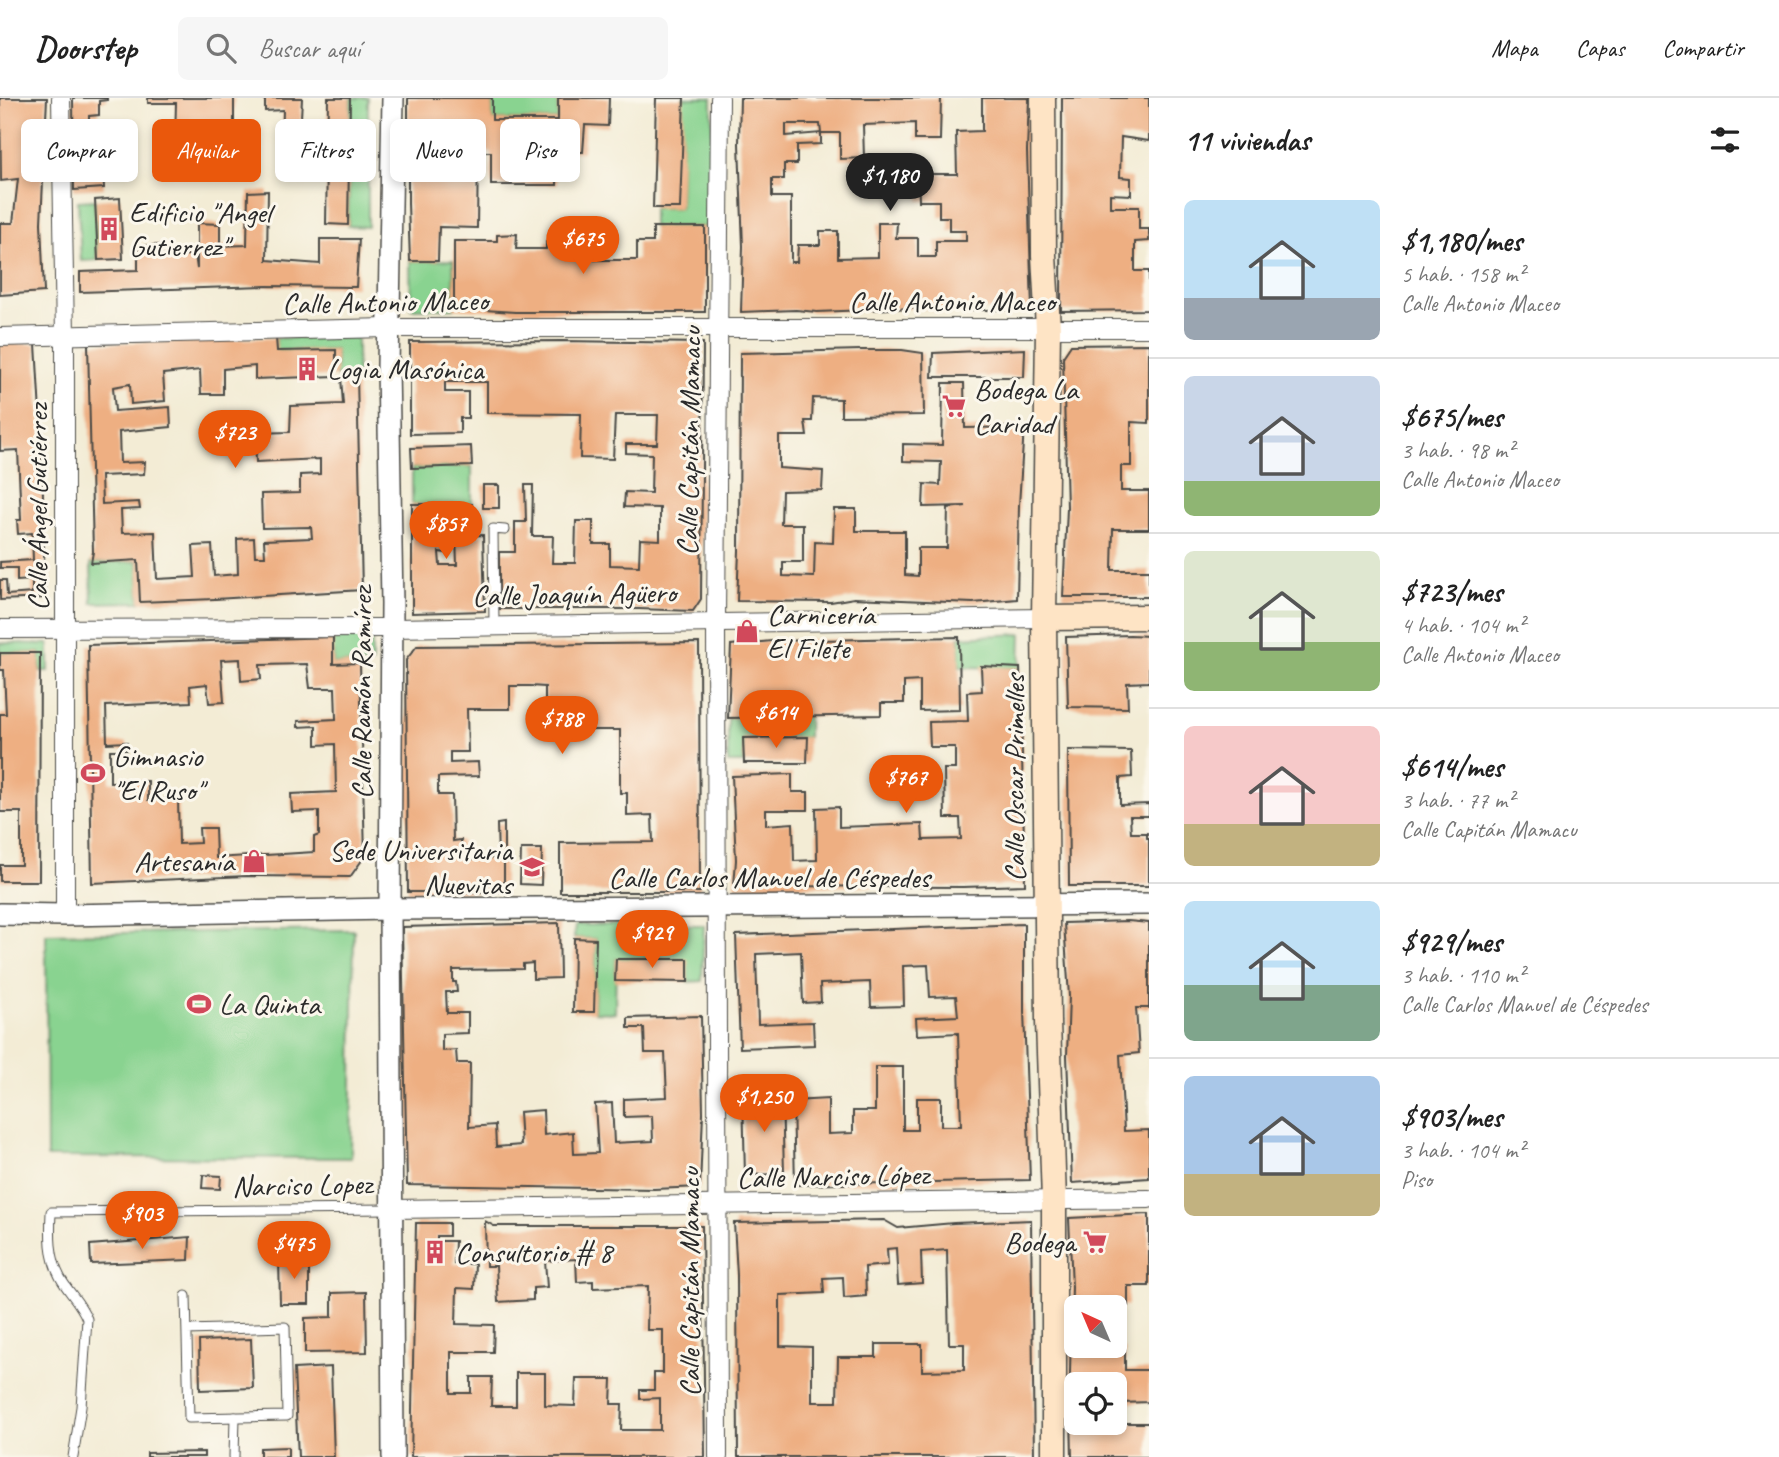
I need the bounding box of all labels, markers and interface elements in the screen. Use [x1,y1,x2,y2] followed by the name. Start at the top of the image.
[178,17,668,80] search box
[35,27,136,69] text: Doorstep
[202,29,240,67] icon: search
[258,32,360,65] text: Buscar aquí
[1491,33,1538,63] text: Mapa
[1576,33,1624,63] text: Capas
[1662,33,1744,63] text: Compartir
[21,119,138,182] chip: Comprar
[152,119,261,182] chip: Alquilar
[275,119,376,182] chip: Filtros
[390,119,486,182] chip: Nuevo
[500,119,580,182] chip: Piso
[1184,121,1310,159] text: 11 viviendas
[1706,121,1744,159] icon: filters
[833,153,947,213] pin: $1,180
[862,161,918,190] text: $1,180
[129,193,276,265] place label: Edificio "Angel Gutierrez"
[95,215,123,243] building icon: Edificio "Angel Gutierrez"
[542,216,624,276] pin: $675
[1401,222,1522,260] text: $1,180/mes
[562,224,604,253] text: $675
[1240,228,1324,312] icon: home
[1401,260,1525,289] text: 5 hab. · 158 m²
[282,281,492,323] street label: Calle Antonio Maceo
[849,282,1058,320] street label: Calle Antonio Maceo
[1401,289,1559,318] text: Calle Antonio Maceo
[668,324,710,556] street label: Calle Capitán Mamacu
[327,350,485,388] place label: Logia Masónica
[293,355,321,383] building icon: Logia Masónica
[974,370,1080,442] place label: Bodega La Caridad
[940,392,968,420] supermarket icon: Bodega La Caridad
[1401,398,1503,436] text: $675/mes
[18,402,56,611] street label: Calle Ángel Gutiérrez
[1240,404,1324,488] icon: home
[194,410,276,470] pin: $723
[214,418,256,447] text: $723
[1401,436,1514,465] text: 3 hab. · 98 m²
[1401,465,1559,494] text: Calle Antonio Maceo
[405,502,487,561] pin: $857
[426,509,466,538] text: $857
[472,573,680,615] street label: Calle Joaquín Agüero
[1401,573,1502,611] text: $723/mes
[1240,579,1324,663] icon: home
[342,584,380,799] street label: Calle Ramón Ramírez
[767,595,877,667] place label: Carnicería El Filete
[1401,611,1525,640] text: 4 hab. · 104 m²
[733,617,761,645] shop icon: Carnicería El Filete
[1401,640,1559,669] text: Calle Antonio Maceo
[995,671,1033,882] street label: Calle Oscar Primelles
[735,690,817,750] pin: $614
[521,696,603,756] pin: $788
[755,698,797,727] text: $614
[541,704,583,733] text: $788
[113,737,208,809] place label: Gimnasio "El Ruso"
[1401,748,1503,786] text: $614/mes
[1240,754,1324,838] icon: home
[865,756,947,815] pin: $767
[79,759,107,787] sports icon: Gimnasio "El Ruso"
[885,763,927,792] text: $767
[1401,786,1514,815] text: 3 hab. · 77 m²
[1401,815,1577,844] text: Calle Capitán Mamacu
[329,831,515,903] place label: Sede Universitaria Nuevitas
[134,842,236,880] place label: Artesanía
[240,847,268,875] shop icon: Artesanía
[518,853,546,881] school or university icon: Sede Universitaria Nuevitas
[608,858,933,896] street label: Calle Carlos Manuel de Céspedes
[611,910,693,970] pin: $929
[632,918,672,947] text: $929
[1401,923,1502,961] text: $929/mes
[1240,929,1324,1013] icon: home
[1401,961,1525,990] text: 3 hab. · 110 m²
[219,985,322,1023] place label: La Quinta
[185,990,213,1018] sports icon: La Quinta
[1401,990,1648,1019] text: Calle Carlos Manuel de Céspedes
[707,1074,821,1134] pin: $1,250
[736,1082,792,1111] text: $1,250
[1401,1098,1502,1136] text: $903/mes
[1240,1104,1324,1188] icon: home
[1401,1136,1525,1165] text: 3 hab. · 104 m²
[736,1155,932,1197] street label: Calle Narciso López
[232,1165,375,1205] street label: Narciso Lopez
[670,1165,708,1397] street label: Calle Capitán Mamacu
[1401,1165,1432,1194] text: Piso
[101,1192,183,1251] pin: $903
[121,1199,163,1228] text: $903
[253,1222,335,1281] pin: $475
[1004,1223,1078,1261] place label: Bodega
[1081,1228,1109,1256] supermarket icon: Bodega
[274,1229,314,1258] text: $475
[455,1233,614,1271] place label: Consultorio # 8
[421,1238,449,1266] building icon: Consultorio # 8
[1064,1295,1127,1358] north arrow
[1064,1295,1127,1435] map controls
[1064,1372,1127,1435] button: locate

